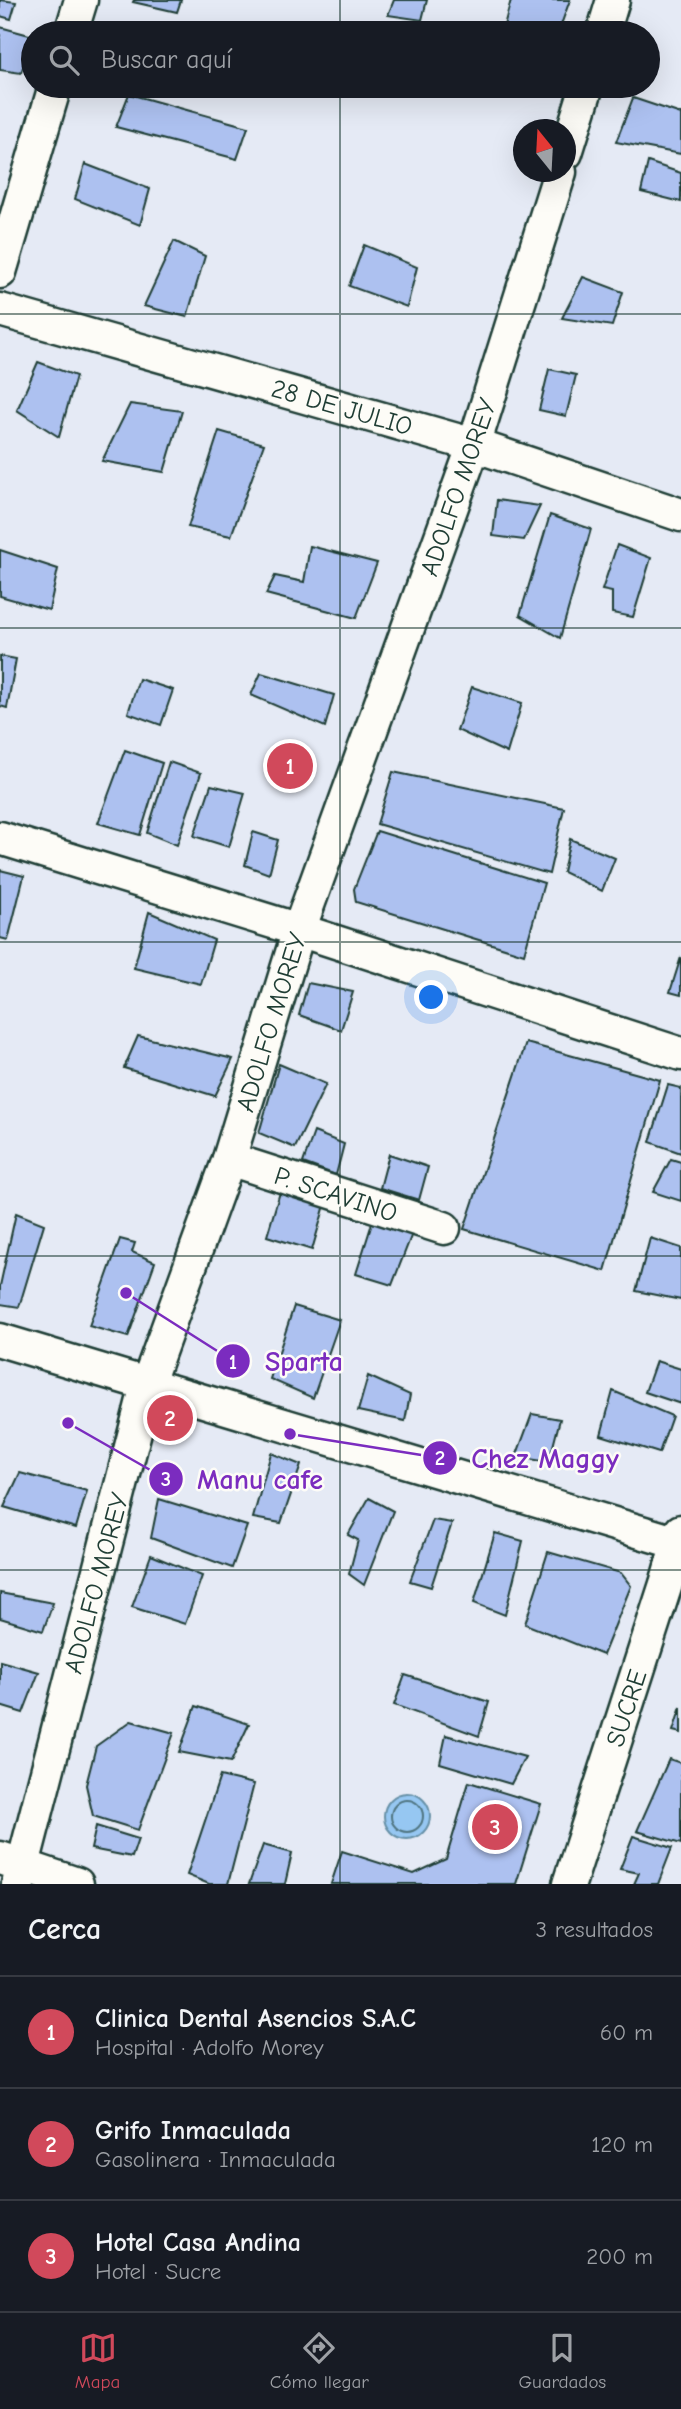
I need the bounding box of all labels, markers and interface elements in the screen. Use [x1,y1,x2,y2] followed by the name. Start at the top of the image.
[21,21,660,98] search box
[45,41,83,79] icon: search
[101,45,232,75] text: Buscar aquí
[513,119,576,182] north arrow
[268,374,416,442] street label: 28 DE JULIO
[414,394,504,580] street label: ADOLFO MOREY
[267,740,313,792] pin: 1
[230,928,314,1116] street label: ADOLFO MOREY
[414,980,448,1014] your location
[270,1161,401,1229] street label: P. SCAVINO
[216,1337,357,1386] callout: Sparta
[265,1346,343,1378] text: Sparta
[229,1350,237,1374] text: 1
[147,1392,193,1444] pin: 2
[422,1433,633,1482] callout: Chez Maggy
[471,1443,619,1475] text: Chez Maggy
[435,1446,445,1470] text: 2
[148,1454,337,1503] callout: Manu cafe
[197,1464,323,1496] text: Manu cafe
[161,1467,171,1491] text: 3
[58,1489,136,1677] street label: ADOLFO MOREY
[600,1666,653,1751] street label: SUCRE
[472,1801,518,1853] pin: 3
[28,1912,101,1947] text: Cerca
[536,1916,653,1943] text: 3 resultados
[95,2004,416,2034] text: Clinica Dental Asencios S.A.C
[46,2019,56,2046] text: 1
[600,2019,653,2046] text: 60 m
[95,2034,323,2061] text: Hospital · Adolfo Morey
[95,2116,291,2146] text: Grifo Inmaculada
[45,2131,57,2158] text: 2
[591,2131,653,2158] text: 120 m
[95,2146,336,2173] text: Gasolinera · Inmaculada
[95,2228,301,2258] text: Hotel Casa Andina
[45,2243,57,2270] text: 3
[586,2243,653,2270] text: 200 m
[95,2258,221,2285] text: Hotel · Sucre
[75,2329,120,2393] tab: Mapa
[270,2329,369,2393] tab: Cómo llegar
[518,2329,606,2393] tab: Guardados

